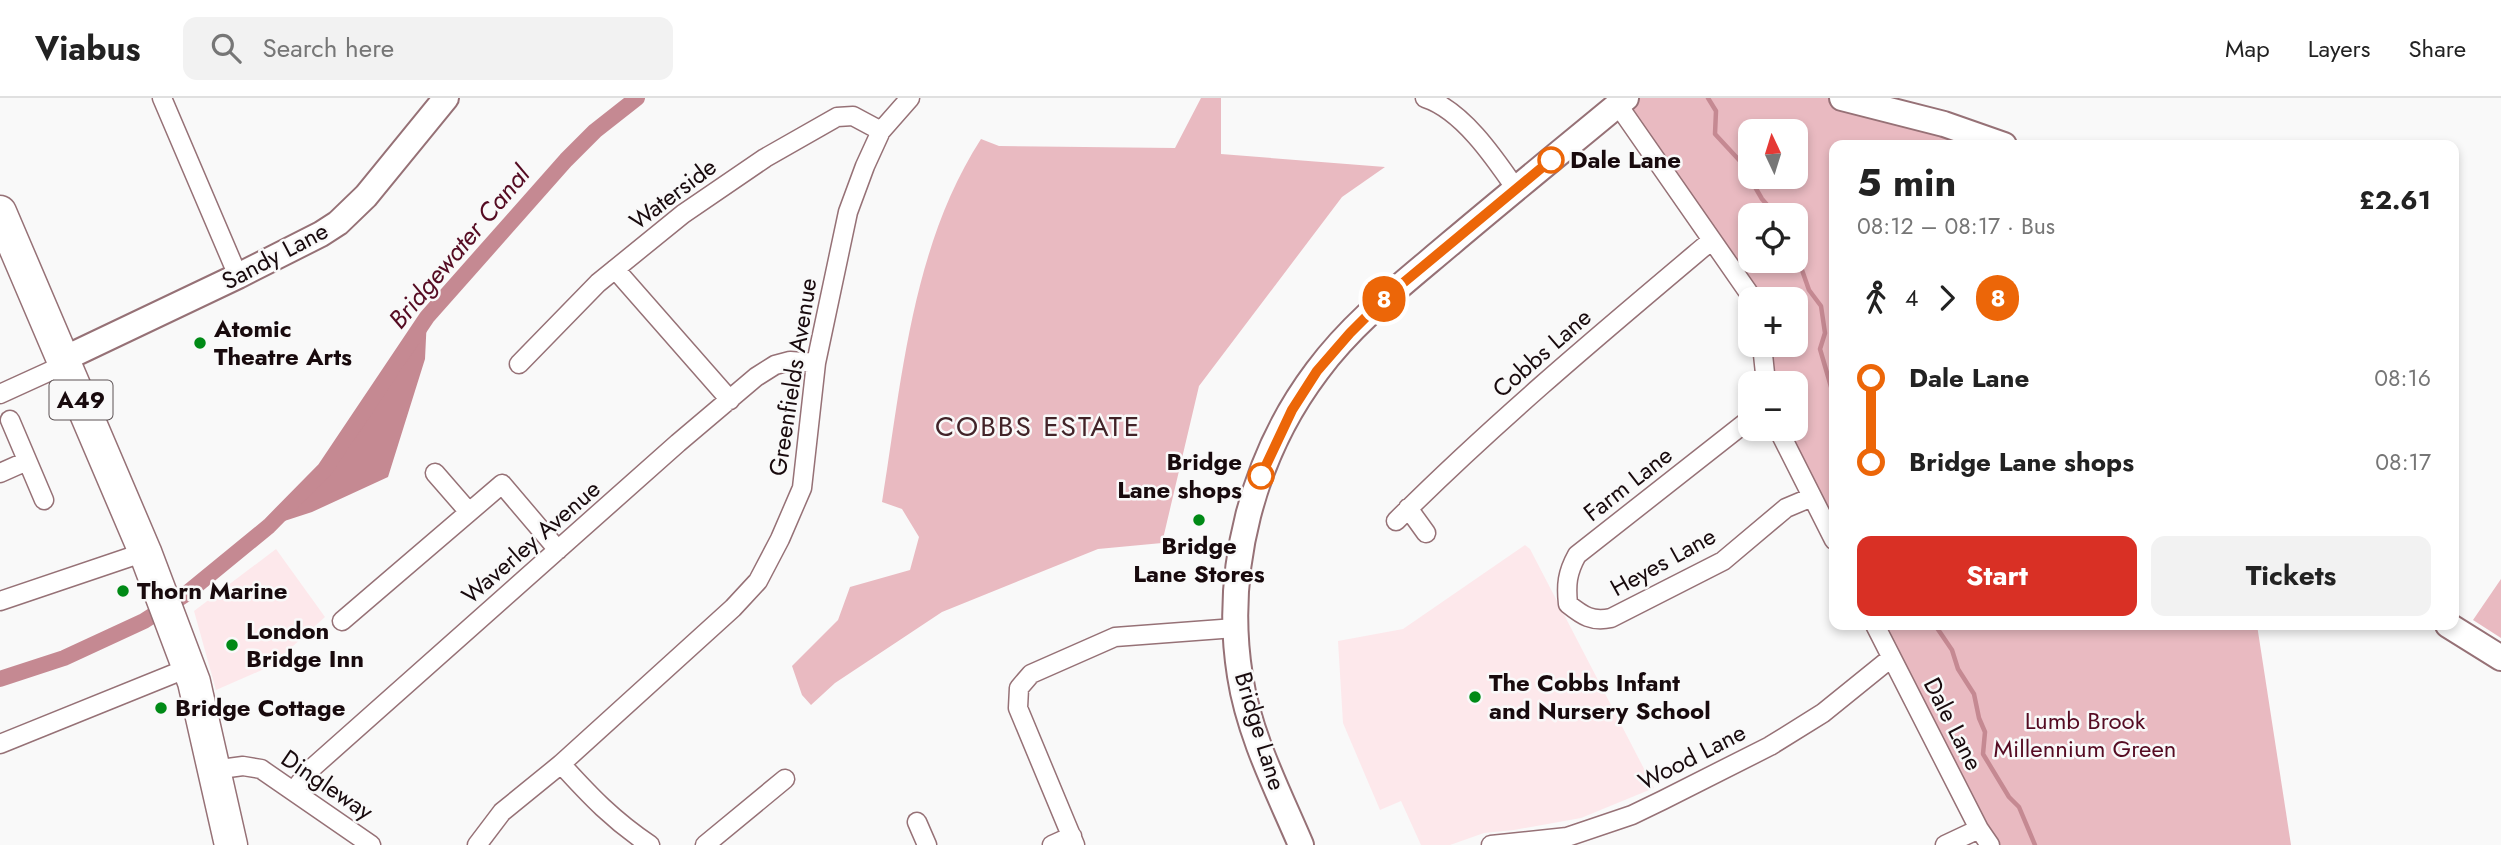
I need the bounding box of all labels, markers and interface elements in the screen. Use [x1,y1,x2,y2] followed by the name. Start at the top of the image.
[183,17,673,80] search box
[35,25,141,72] text: Viabus
[207,29,245,67] icon: search
[263,29,394,67] text: Search here
[2225,31,2270,66] text: Map
[2308,31,2370,66] text: Layers
[2408,31,2466,66] text: Share
[1738,119,1808,189] north arrow
[1738,119,1808,441] map controls
[1570,142,1681,177] place label: Dale Lane
[1538,147,1564,173] marker: Dale Lane
[622,149,724,238] street label: Waterside
[1857,155,1956,210] text: 5 min
[379,156,540,337] water label: Bridgewater Canal
[2359,181,2431,219] text: £2.61
[1738,203,1808,273] button: locate
[1857,209,2055,243] text: 08:12 – 08:17 · Bus
[215,213,334,298] street label: Sandy Lane
[760,275,825,478] street label: Greenfields Avenue
[1361,276,1407,322] line badge: 8
[1857,279,1895,317] icon: walk
[1928,279,1966,317] icon: forward
[1990,280,2005,315] text: 8
[1376,281,1392,316] text: 8
[1905,281,1918,315] text: 4
[1738,287,1808,357] button: +
[1484,300,1599,406] street label: Cobbs Lane
[213,311,352,374] place label: Atomic Theatre Arts
[192,335,208,351] marker: Atomic Theatre Arts
[1909,359,2029,397] text: Dale Lane
[2374,361,2431,395] text: 08:16
[1738,371,1808,441] button: −
[50,380,112,420] road number: A49
[935,406,1141,447] district label: COBBS ESTATE
[1576,438,1680,529] street label: Farm Lane
[1909,443,2134,481] text: Bridge Lane shops
[1117,444,1242,507] place label: Bridge Lane shops
[2375,445,2431,479] text: 08:17
[1248,463,1274,489] marker: Bridge Lane shops
[454,471,608,612] street label: Waverley Avenue
[1191,512,1207,528] marker: Bridge Lane Stores
[1604,518,1722,605] street label: Heyes Lane
[1133,528,1265,591] place label: Bridge Lane Stores
[1857,536,2137,616] button: Start
[2151,536,2431,616] button: Tickets
[137,573,288,608] place label: Thorn Marine
[115,583,131,599] marker: Thorn Marine
[246,613,364,676] place label: London Bridge Inn
[224,637,240,653] marker: London Bridge Inn
[1489,665,1711,728] place label: The Cobbs Infant and Nursery School
[1226,667,1295,794] street label: Bridge Lane
[1915,671,1992,776] street label: Dale Lane
[1467,689,1483,705] marker: The Cobbs Infant and Nursery School
[175,690,345,725] place label: Bridge Cottage
[153,700,169,716] marker: Bridge Cottage
[1994,703,2176,766] park label: Lumb Brook Millennium Green
[1632,715,1752,799] street label: Wood Lane
[274,741,381,829] street label: Dingleway

